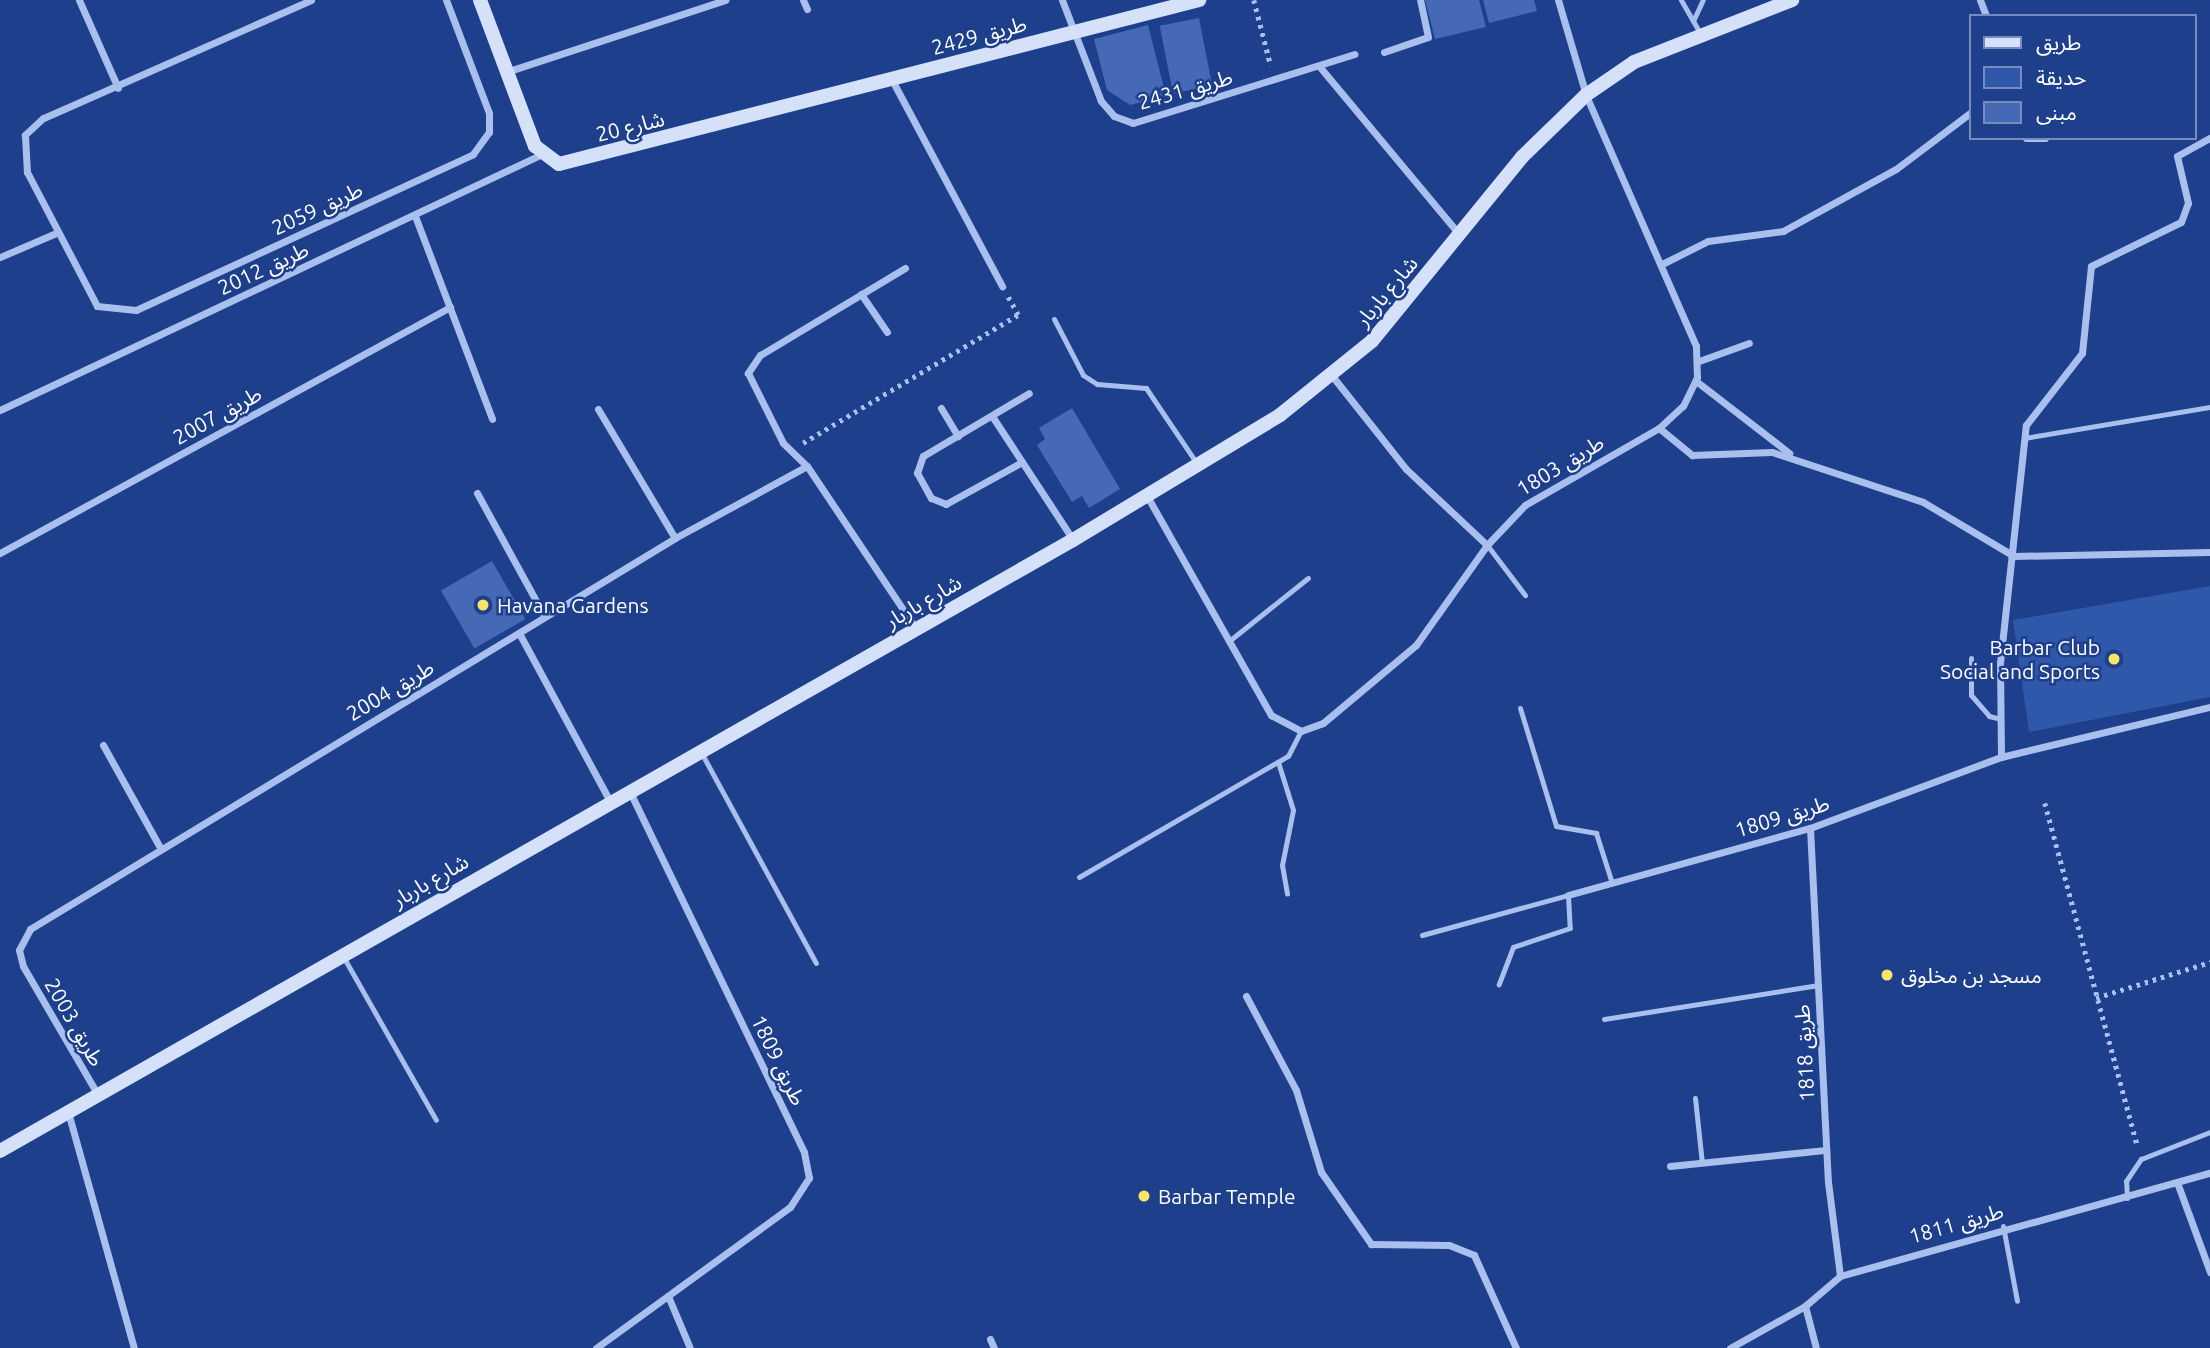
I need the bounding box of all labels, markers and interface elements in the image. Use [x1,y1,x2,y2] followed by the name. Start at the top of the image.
[929,10,1029,60] street label: طريق 2429
[1968,14,2196,140] legend
[2036,30,2081,54] text: طريق
[1135,63,1235,115] street label: طريق 2431
[2036,65,2086,89] text: حديقة
[2036,100,2077,124] text: مبنى
[593,105,667,147] street label: شارع 20
[268,176,366,240] street label: طريق 2059
[214,236,312,300] street label: طريق 2012
[1349,251,1423,331] street label: شارع باربار
[168,380,266,450] street label: طريق 2007
[1512,429,1608,501] street label: طريق 1803
[880,569,966,633] street label: شارع باربار
[497,592,649,618] place label: Havana Gardens
[475,597,491,613] marker: Havana Gardens
[1940,634,2100,684] place label: Barbar Club Social and Sports
[2106,651,2122,667] marker: Barbar Club Social and Sports
[342,654,438,726] street label: طريق 2004
[1732,790,1832,842] street label: طريق 1809
[387,848,473,912] street label: شارع باربار
[1901,962,2042,988] place label: مسجد بن مخلوق
[1879,967,1895,983] marker: مسجد بن مخلوق
[40,974,110,1070] street label: طريق 2003
[1789,1004,1819,1102] street label: طريق 1818
[746,1011,812,1109] street label: طريق 1809
[1158,1183,1296,1209] place label: Barbar Temple
[1136,1188,1152,1204] marker: Barbar Temple
[1906,1197,2006,1249] street label: طريق 1811

